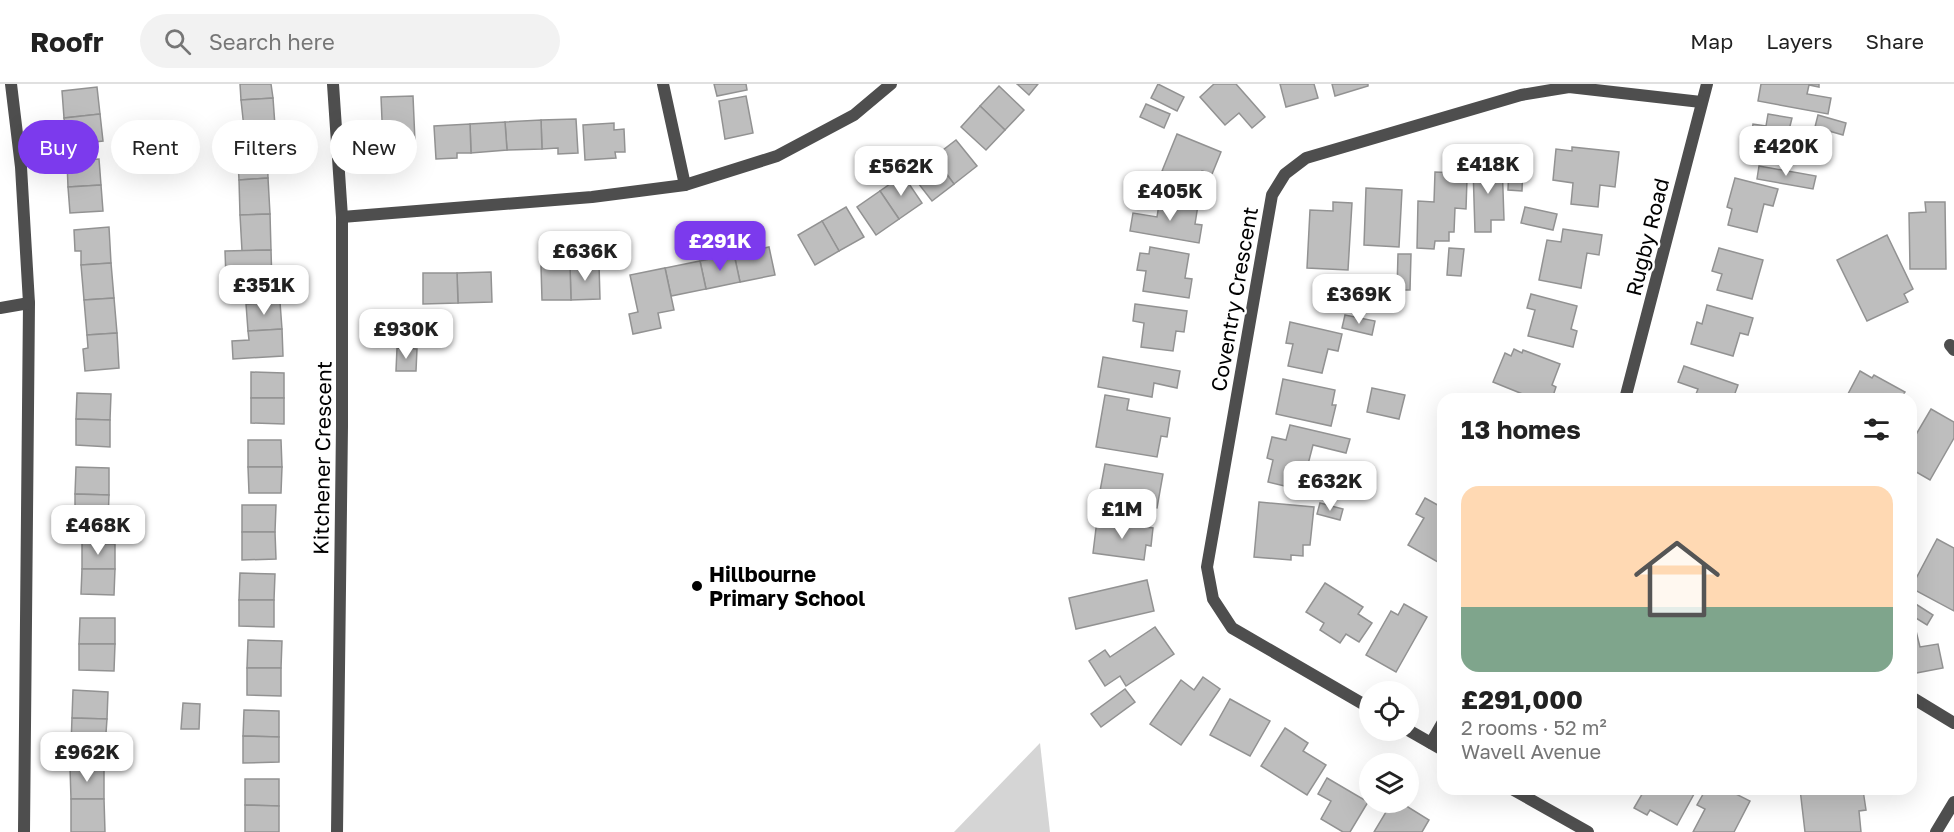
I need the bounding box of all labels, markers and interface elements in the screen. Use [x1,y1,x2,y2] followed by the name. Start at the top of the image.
[140,14,560,68] search box
[30,25,104,58] text: Roofr
[161,25,194,58] icon: search
[209,28,335,55] text: Search here
[1690,28,1733,54] text: Map
[1766,28,1833,54] text: Layers
[1866,28,1924,54] text: Share
[18,120,99,174] chip: Buy
[111,120,200,174] chip: Rent
[212,120,318,174] chip: Filters
[330,120,417,174] chip: New
[1744,126,1828,177] pin: £420K
[1753,133,1819,157] text: £420K
[1446,144,1530,195] pin: £418K
[859,146,943,197] pin: £562K
[1456,151,1520,175] text: £418K
[869,153,933,177] text: £562K
[1128,171,1212,222] pin: £405K
[1620,175,1674,299] street label: Rugby Road
[1137,178,1203,202] text: £405K
[1205,205,1263,393] street label: Coventry Crescent
[678,221,762,272] pin: £291K
[689,228,751,252] text: £291K
[543,231,627,282] pin: £636K
[552,238,618,262] text: £636K
[222,265,306,316] pin: £351K
[233,272,295,296] text: £351K
[1317,274,1401,325] pin: £369K
[1326,281,1392,305] text: £369K
[364,309,448,360] pin: £930K
[373,316,439,340] text: £930K
[307,361,337,555] street label: Kitchener Crescent
[1860,413,1893,446] icon: filters
[1461,414,1581,445] text: 13 homes
[1288,461,1372,512] pin: £632K
[1298,468,1362,492] text: £632K
[1093,489,1151,540] pin: £1M
[1101,496,1143,520] text: £1M
[56,505,140,556] pin: £468K
[65,512,131,536] text: £468K
[1623,525,1731,633] icon: home
[709,561,865,611] place label: Hillbourne Primary School
[690,579,704,593] marker: Hillbourne Primary School
[1359,681,1419,813] map controls
[1359,681,1419,741] button: locate
[1461,684,1583,715] text: £291,000
[1461,715,1607,739] text: 2 rooms · 52 m²
[45,732,129,783] pin: £962K
[54,739,120,763] text: £962K
[1461,739,1601,763] text: Wavell Avenue
[1359,753,1419,813] button: layers

